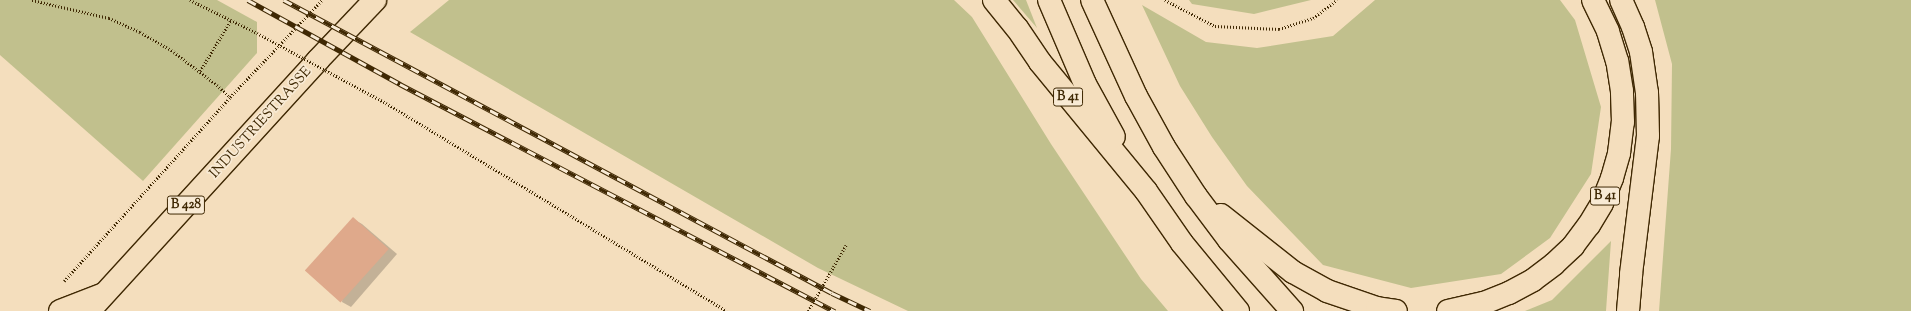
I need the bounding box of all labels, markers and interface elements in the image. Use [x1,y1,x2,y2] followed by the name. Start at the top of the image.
[207,64,315,182] street label: INDUSTRIESTRASSE
[1053,86,1083,108] road number: B 41
[1590,185,1620,207] road number: B 41
[166,194,206,216] road number: B 428

